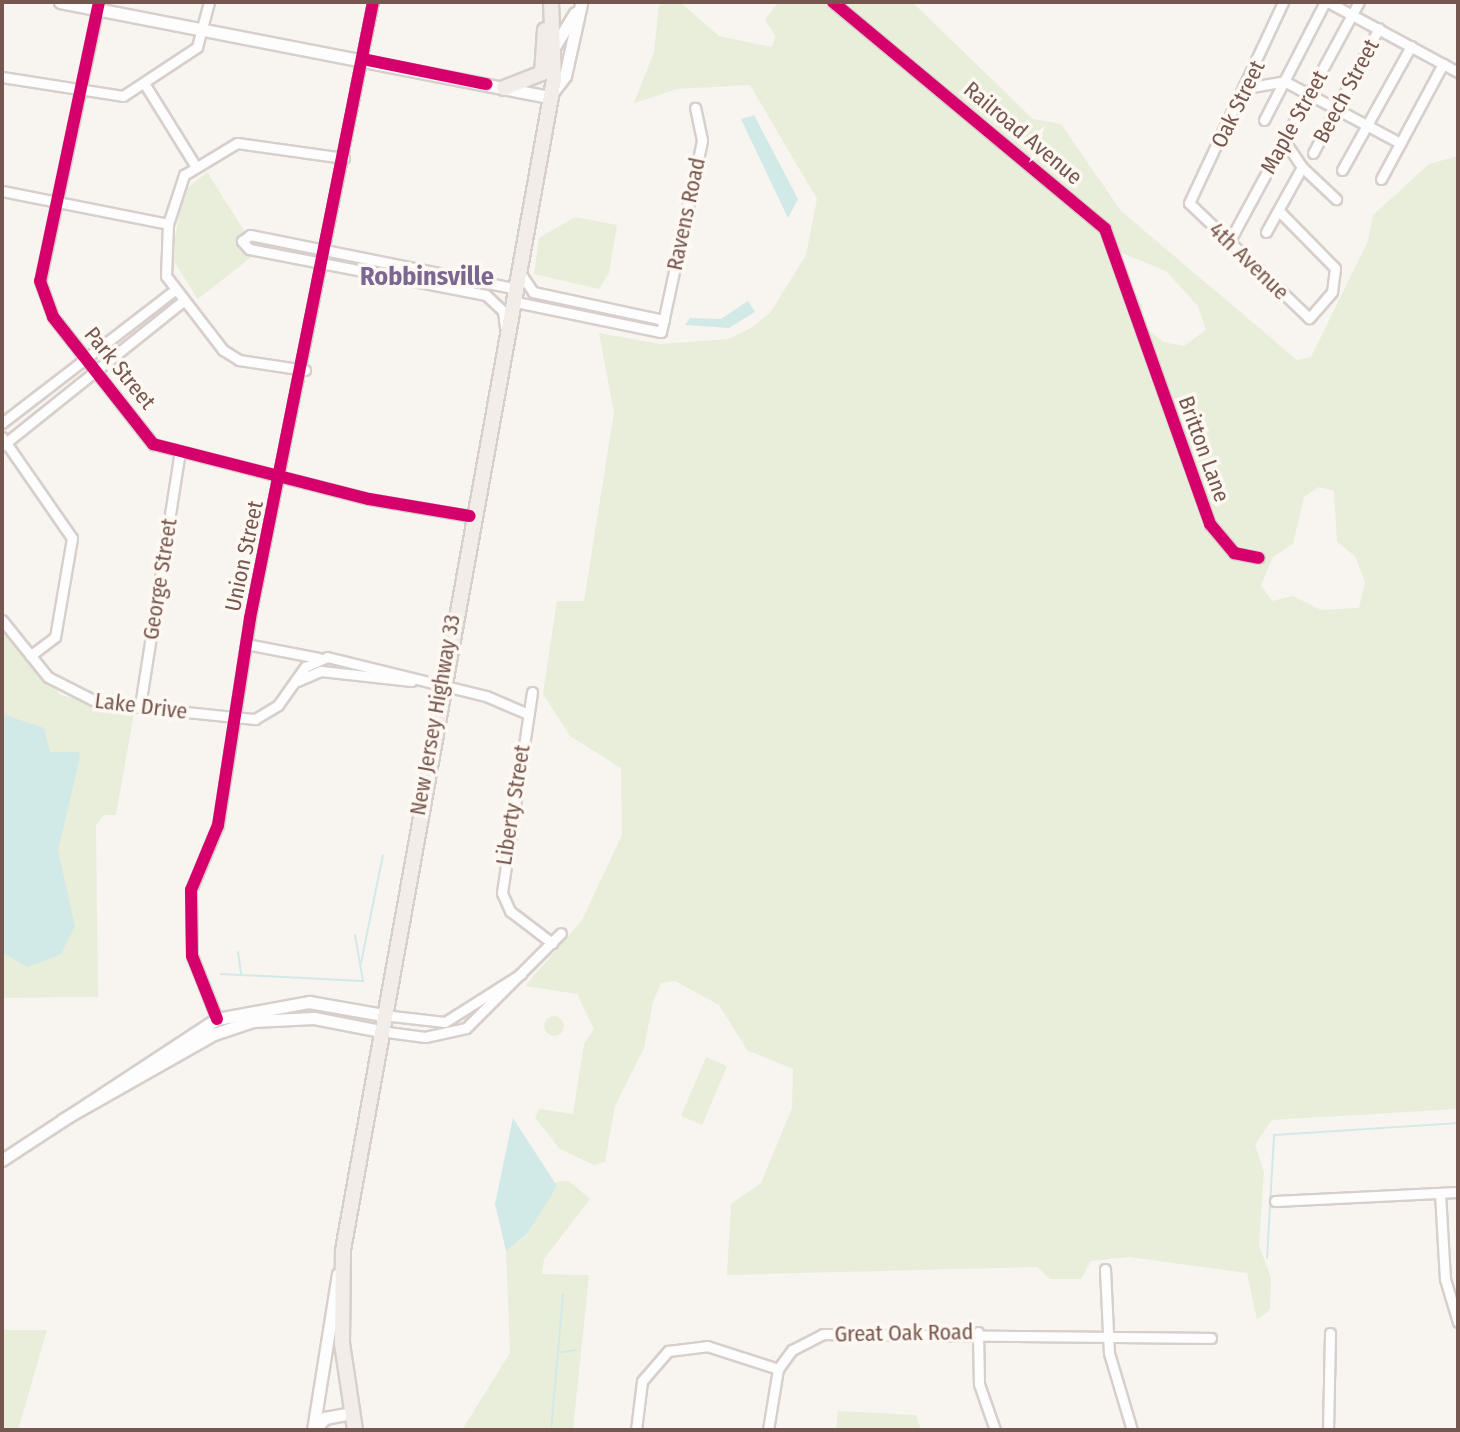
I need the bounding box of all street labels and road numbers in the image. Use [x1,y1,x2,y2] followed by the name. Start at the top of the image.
[1308,34,1384,148] street label: Beech Street
[1206,56,1270,152] street label: Oak Street
[1255,66,1333,178] street label: Maple Street
[959,76,1087,190] street label: Railroad Avenue
[661,155,711,273] street label: Ravens Road
[1204,217,1294,305] street label: 4th Avenue
[79,321,161,415] street label: Park Street
[1173,393,1235,505] street label: Britton Lane
[219,498,269,614] street label: Union Street
[137,516,183,642] street label: George Street
[404,613,466,817] street label: New Jersey Highway 33
[93,687,189,725] street label: Lake Drive
[490,743,536,867] street label: Liberty Street
[834,1319,974,1347] street label: Great Oak Road

